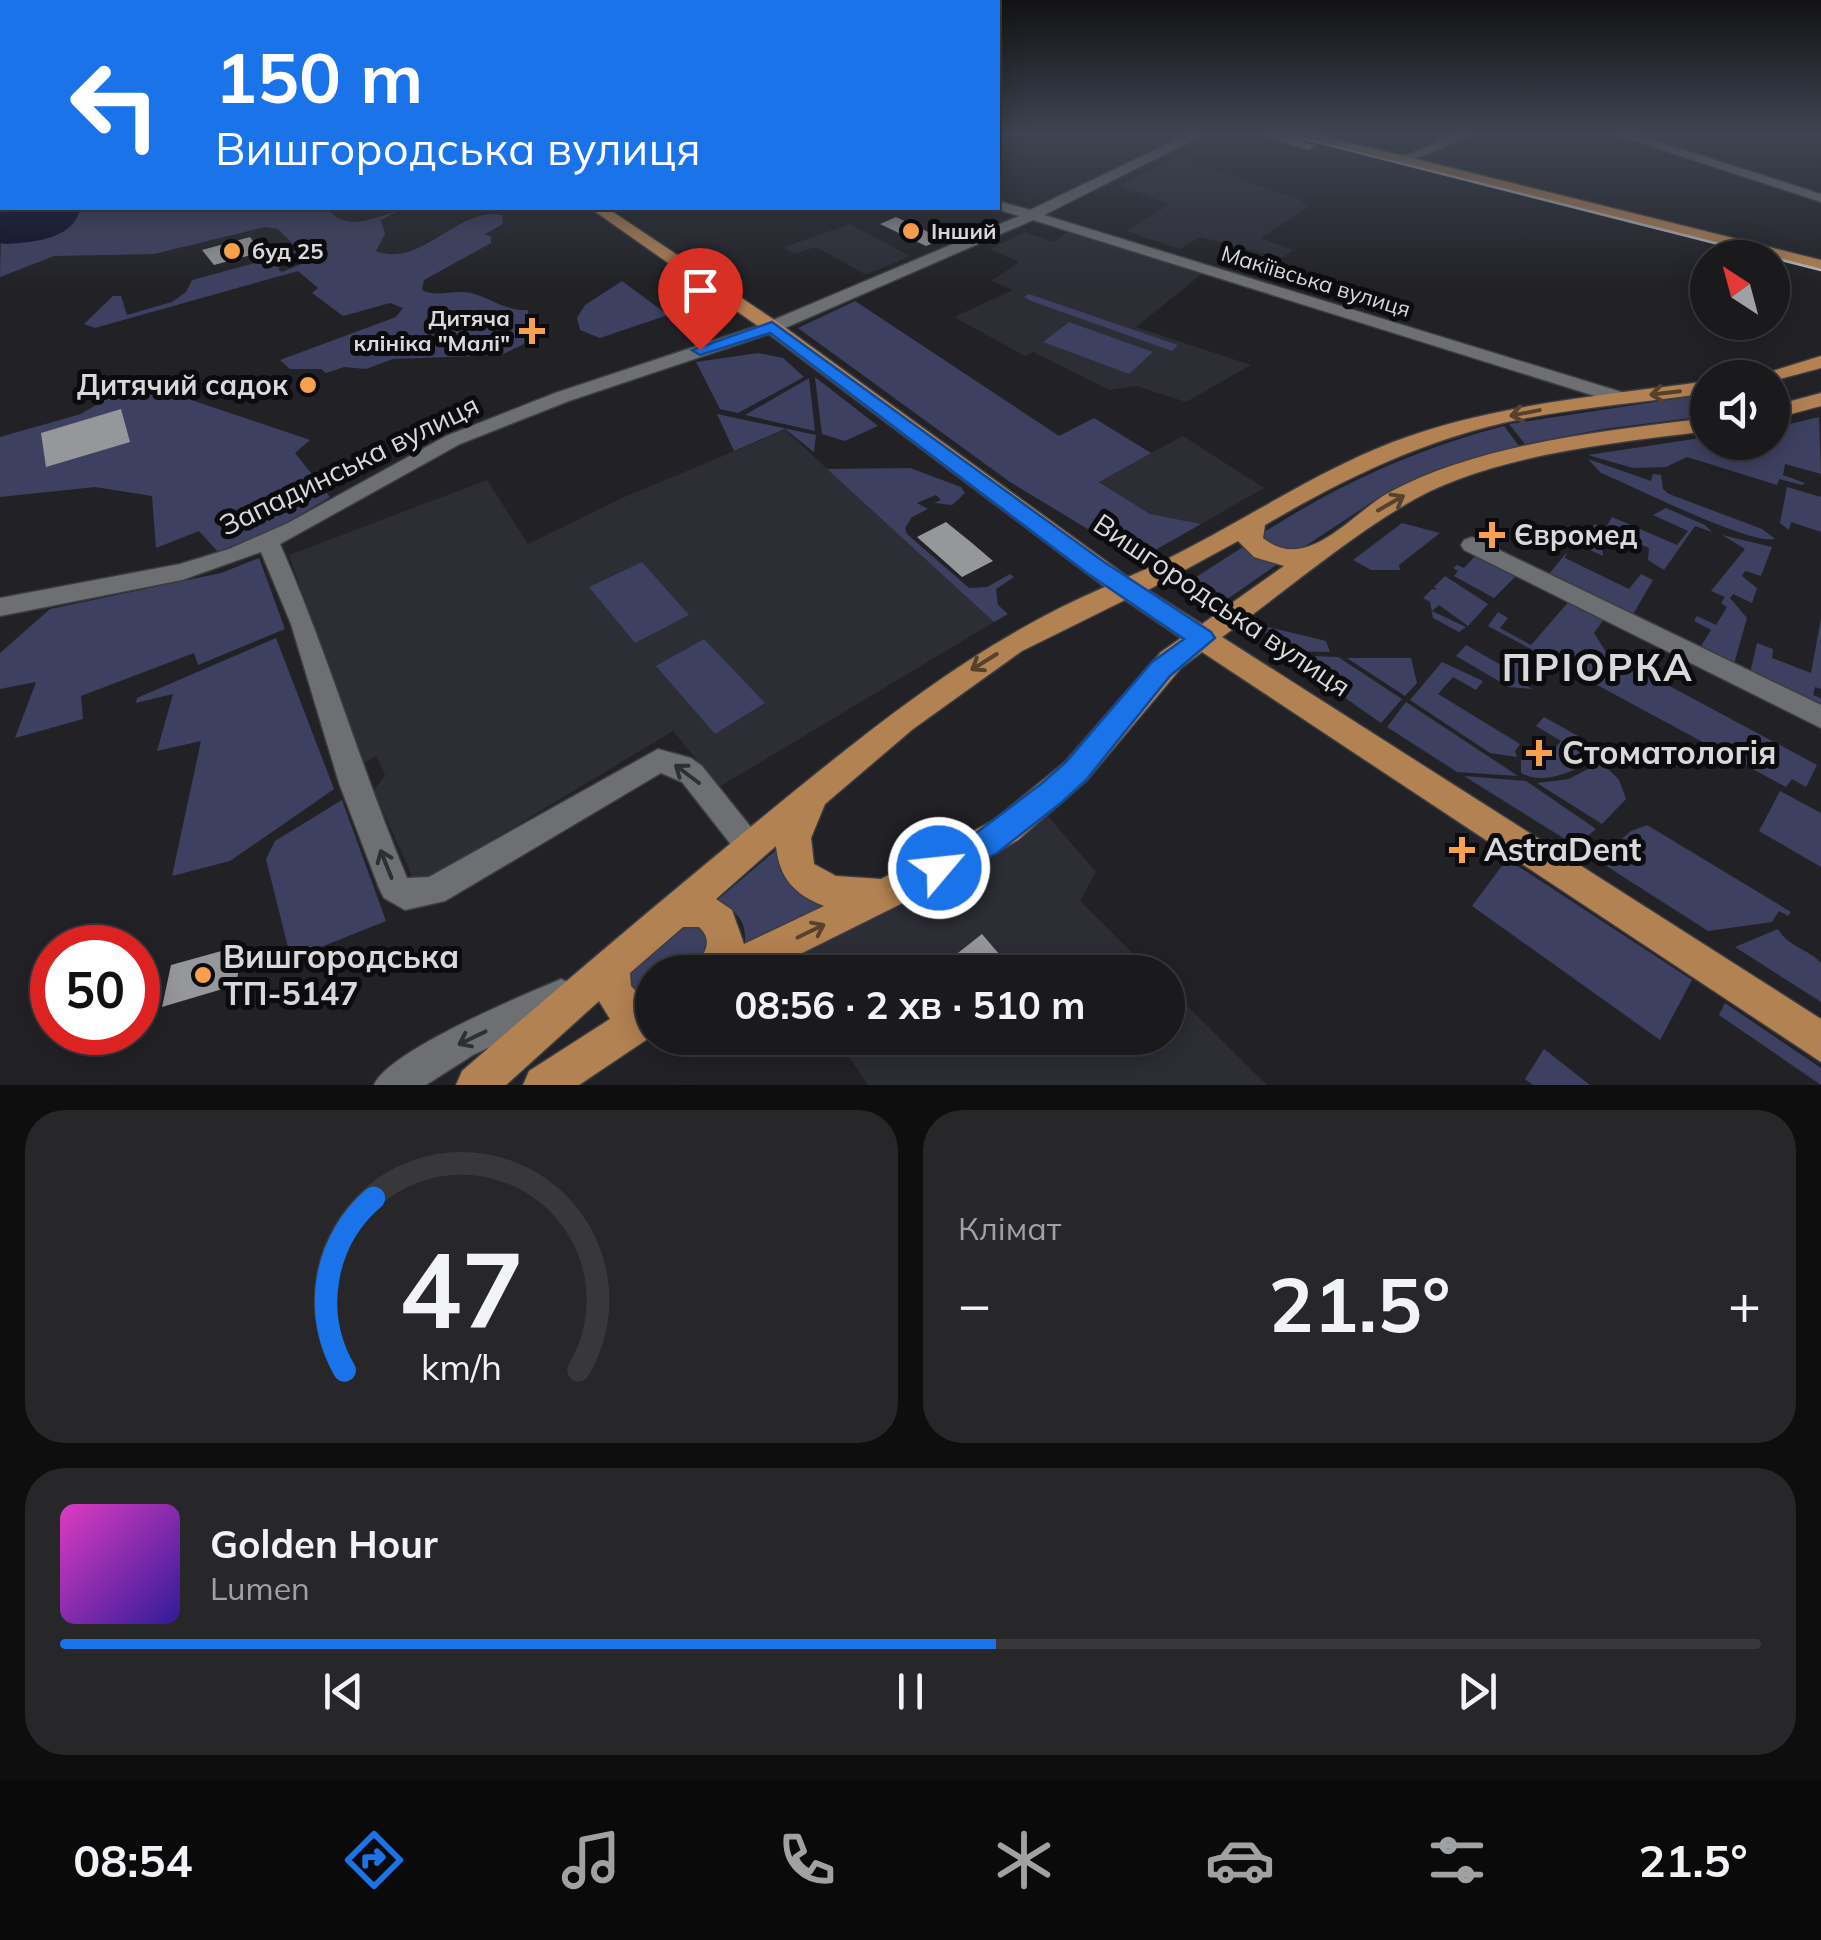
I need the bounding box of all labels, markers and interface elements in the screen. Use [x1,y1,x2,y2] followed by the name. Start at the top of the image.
[215,33,423,121] text: 150 m
[50,40,180,170] icon: left
[215,120,701,176] text: Вишгородська вулиця
[931,217,997,245] place label: Інший
[900,220,922,242] marker: Інший
[252,237,323,265] place label: буд 25
[1218,239,1414,323] street label: Макіївська вулиця
[221,240,243,262] marker: буд 25
[1690,240,1790,340] north arrow
[1690,240,1790,460] map controls
[658,248,743,351] pin
[673,263,728,318] icon: arrive
[354,304,510,357] place label: Дитяча клініка "Малі"
[519,318,545,344] marker: Дитяча клініка "Малі"
[1690,360,1790,460] button: sound
[77,367,289,402] place label: Дитячий садок
[297,374,319,396] marker: Дитячий садок
[1649,384,1681,402] one-way arrow
[213,387,484,543] street label: Западинська вулиця
[1509,404,1542,423] one-way arrow
[1376,493,1405,513] one-way arrow
[1087,506,1357,704] street label: Вишгородська вулиця
[1514,517,1638,552] place label: Євромед
[1479,522,1505,548] marker: Євромед
[1502,643,1694,691] district label: ПРІОРКА
[970,651,998,672] one-way arrow
[1562,732,1777,772] place label: Стоматологія
[1526,740,1552,766] marker: Стоматологія
[674,764,701,785] one-way arrow
[887,816,991,920] position arrow
[1484,829,1641,869] place label: AstraDent
[1449,837,1475,863] marker: AstraDent
[376,849,394,880] one-way arrow
[796,921,825,940] one-way arrow
[30,925,160,1055] speed limit sign: 50
[223,936,459,1013] place label: Вишгородська ТП-5147
[192,964,214,986] marker: Вишгородська ТП-5147
[735,981,1085,1029] text: 08:56 · 2 хв · 510 m
[457,1029,487,1048] one-way arrow
[958,1208,1061,1248] text: Клімат
[399,1223,524,1354] text: 47
[1268,1257,1451,1351] text: 21.5°
[958,1269,991,1338] text: −
[1728,1269,1761,1338] text: +
[421,1344,502,1389] text: km/h
[210,1520,438,1568] text: Golden Hour
[210,1568,310,1608] text: Lumen
[316,1664,371,1719] icon: previous
[883,1664,938,1719] icon: pause
[1450,1664,1505,1719] icon: next
[339,1825,409,1895] icon: directions
[556,1825,626,1895] icon: music
[772,1825,842,1895] icon: phone
[989,1825,1059,1895] icon: climate
[1205,1825,1275,1895] icon: car
[1422,1825,1492,1895] icon: filters
[73,1832,192,1888] text: 08:54
[1638,1832,1748,1888] text: 21.5°

